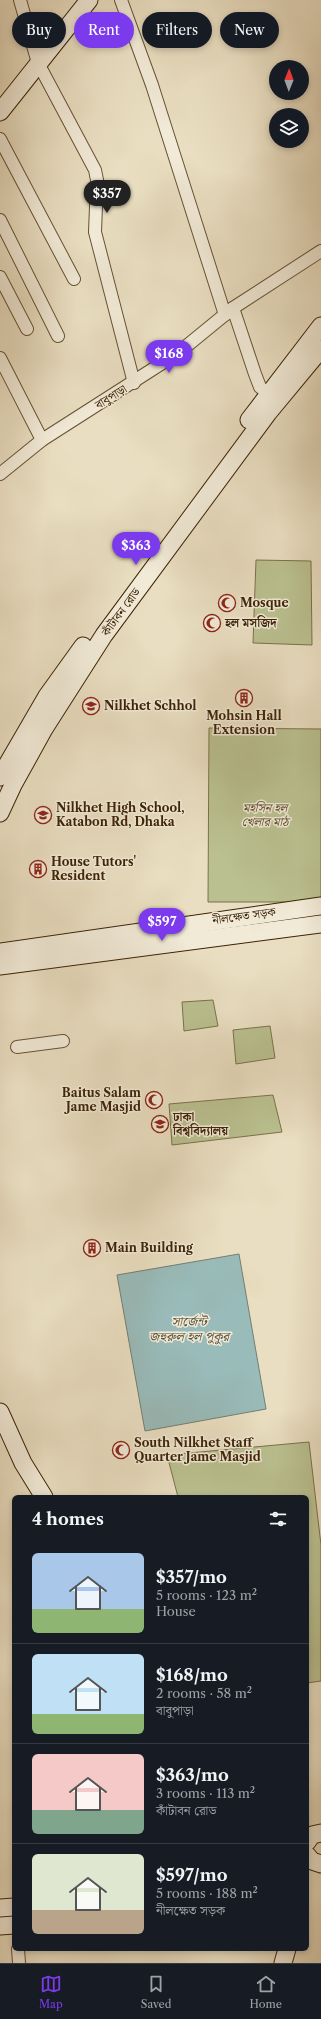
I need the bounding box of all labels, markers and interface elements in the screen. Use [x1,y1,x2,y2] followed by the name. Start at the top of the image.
[12,12,66,48] chip: Buy
[74,12,134,48] chip: Rent
[142,12,212,48] chip: Filters
[220,12,279,48] chip: New
[269,60,309,100] north arrow
[269,60,309,148] map controls
[269,108,309,148] button: layers
[83,180,131,214] pin: $357
[93,185,121,201] text: $357
[145,340,193,374] pin: $168
[155,345,183,361] text: $168
[91,381,130,413] street label: বাবুপাড়া
[112,532,160,566] pin: $363
[121,537,151,553] text: $363
[97,584,143,639] street label: কাঁটাবন রোড
[217,593,237,613] mosque icon: Mosque
[240,595,289,610] place label: Mosque
[202,613,222,633] mosque icon: হল মসজিদ
[224,615,278,630] place label: হল মসজিদ
[234,688,254,708] building icon: Mohsin Hall Extension
[81,696,101,716] school or university icon: Nilkhet Schhol
[104,698,197,713] place label: Nilkhet Schhol
[206,708,282,737] place label: Mohsin Hall Extension
[56,800,185,829] place label: Nilkhet High School, Katabon Rd, Dhaka
[241,800,291,829] park label: মহসিন হল খেলার মাঠ
[33,805,53,825] school or university icon: Nilkhet High School, Katabon Rd, Dhaka
[51,854,136,883] place label: House Tutors' Resident
[28,859,48,879] building icon: House Tutors' Resident
[210,904,277,928] street label: নীলক্ষেত সড়ক
[138,908,186,942] pin: $597
[148,913,176,929] text: $597
[62,1085,141,1114] place label: Baitus Salam Jame Masjid
[144,1090,164,1110] mosque icon: Baitus Salam Jame Masjid
[172,1109,229,1138] place label: ঢাকা বিশ্ববিদ্যালয়
[150,1114,170,1134] school or university icon: ঢাকা বিশ্ববিদ্যালয়
[82,1238,102,1258] building icon: Main Building
[105,1240,194,1255] place label: Main Building
[149,1313,231,1345] water label: সার্জেন্ট জহুরুল হল পুকুর
[134,1435,261,1464] place label: South Nilkhet Staff Quarter Jame Masjid
[111,1440,131,1460] mosque icon: South Nilkhet Staff Quarter Jame Masjid
[267,1508,289,1530] icon: filters
[32,1509,104,1529] text: 4 homes
[156,1567,227,1587] text: $357/mo
[64,1569,112,1617] icon: home
[156,1587,257,1603] text: 5 rooms · 123 m²
[156,1603,196,1619] text: House
[156,1665,228,1685] text: $168/mo
[64,1670,112,1718] icon: home
[156,1685,252,1701] text: 2 rooms · 58 m²
[156,1702,194,1718] text: বাবুপাড়া
[156,1765,229,1785] text: $363/mo
[64,1770,112,1818] icon: home
[156,1785,255,1801] text: 3 rooms · 113 m²
[156,1802,216,1818] text: কাঁটাবন রোড
[156,1865,227,1885] text: $597/mo
[64,1870,112,1918] icon: home
[156,1885,258,1901] text: 5 rooms · 188 m²
[156,1902,225,1918] text: নীলক্ষেত সড়ক
[39,1973,63,2011] tab: Map
[141,1973,171,2011] tab: Saved
[250,1973,282,2011] tab: Home

